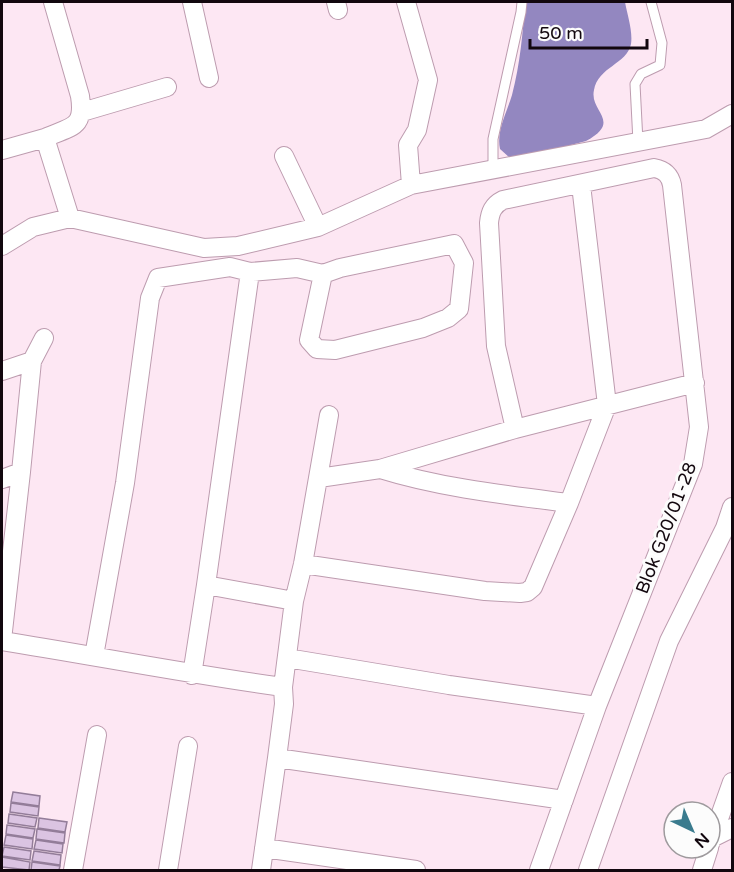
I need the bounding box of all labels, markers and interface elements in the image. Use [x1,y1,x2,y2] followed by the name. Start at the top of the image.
[530,12,647,50] scale bar
[539,22,583,44] text: 50 m
[631,459,701,597] street label: Blok G20/01-28
[662,800,722,860] north arrow
[690,828,713,852] text: N

